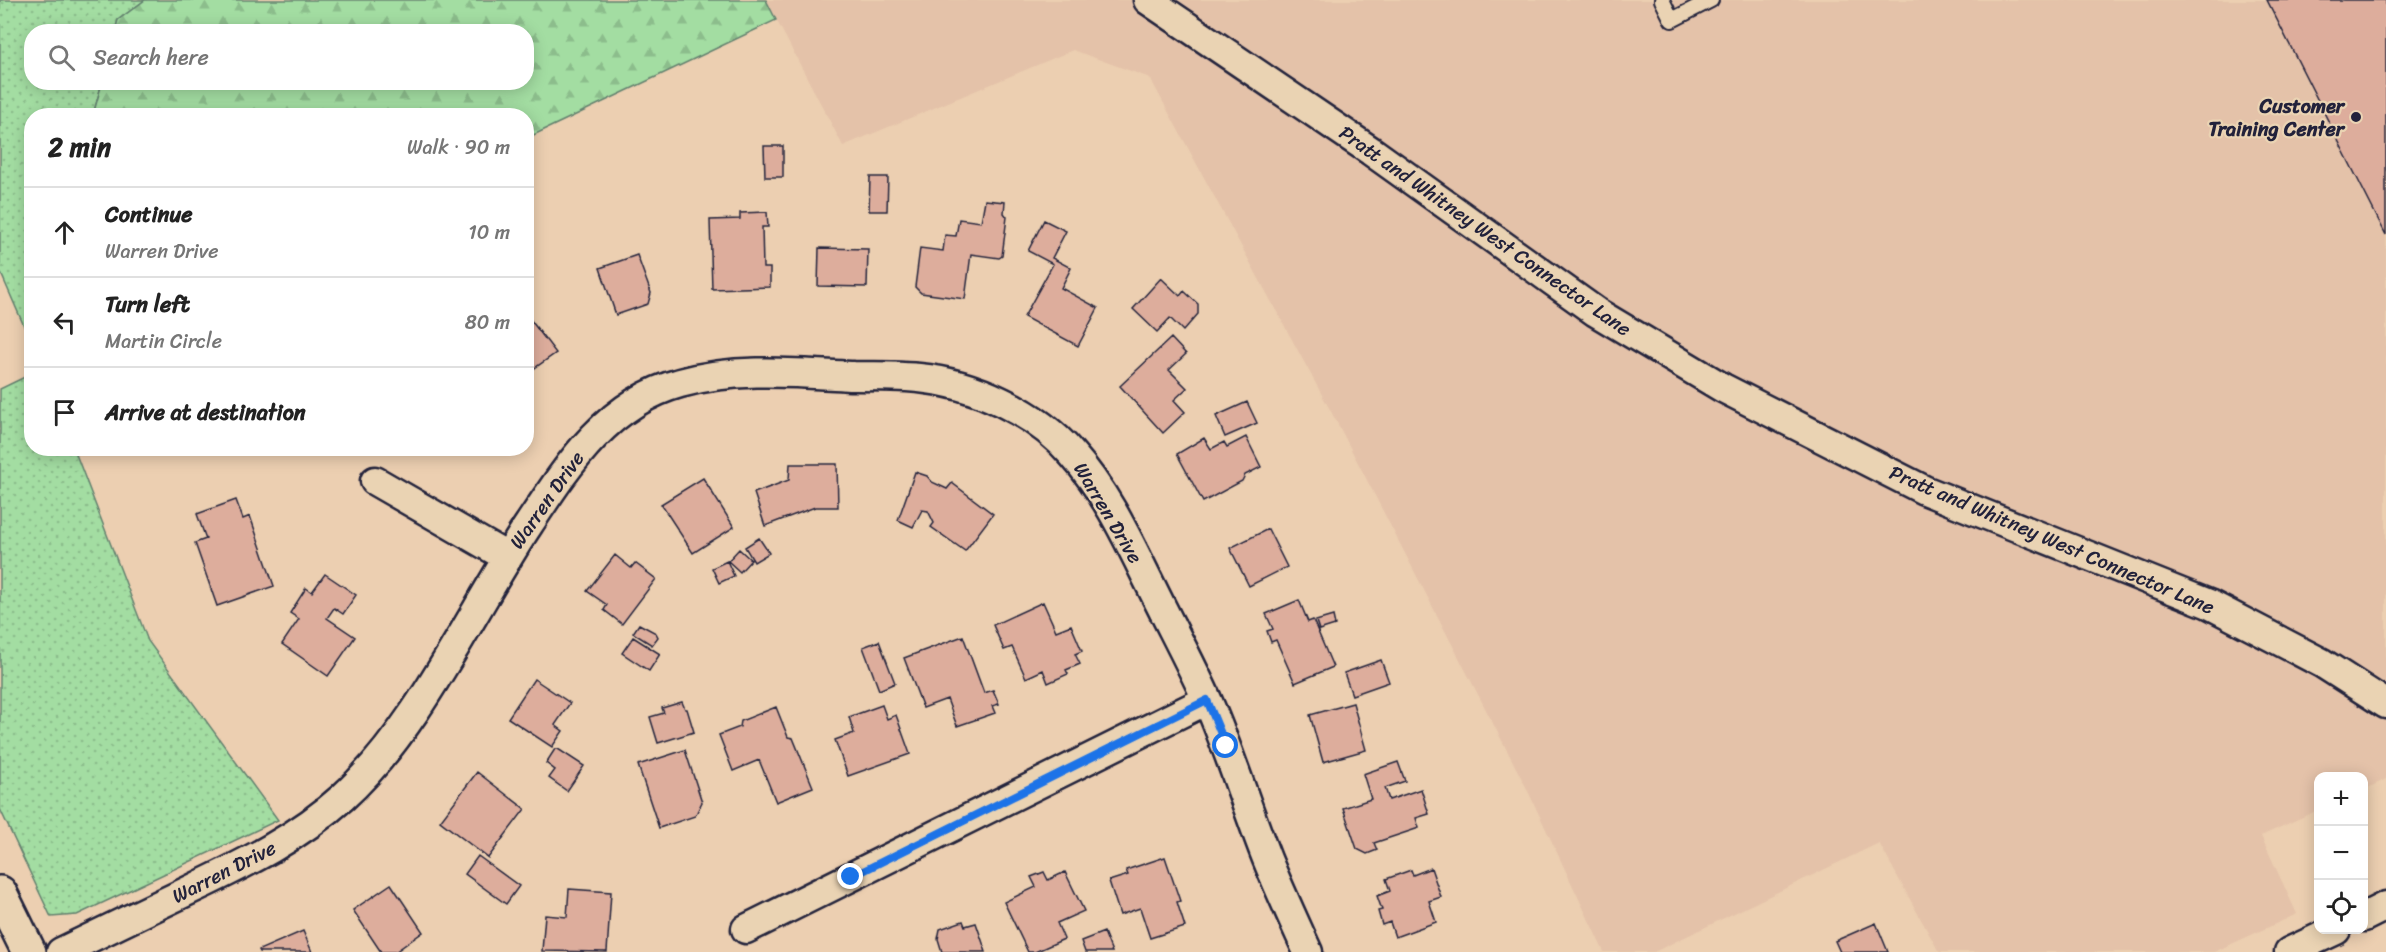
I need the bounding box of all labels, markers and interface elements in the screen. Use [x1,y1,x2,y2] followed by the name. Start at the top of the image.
[24,24,534,90] search box
[93,38,209,77] text: Search here
[45,41,78,74] icon: search
[2208,89,2346,147] place label: Customer Training Center
[2349,110,2363,124] marker: Customer Training Center
[1331,116,1639,346] street label: Pratt and Whitney West Connector Lane
[48,124,111,170] text: 2 min
[407,130,510,165] text: Walk · 90 m
[105,195,193,234] text: Continue
[468,215,510,250] text: 10 m
[48,216,81,249] icon: ahead
[105,234,218,269] text: Warren Drive
[105,285,190,324] text: Turn left
[465,305,510,340] text: 80 m
[48,306,81,339] icon: left
[105,324,222,359] text: Martin Circle
[105,393,306,432] text: Arrive at destination
[48,396,81,429] icon: arrive
[500,443,594,557] street label: Warren Drive
[1064,455,1152,571] street label: Warren Drive
[1884,455,2220,625] street label: Pratt and Whitney West Connector Lane
[1212,732,1238,758] route start
[2314,772,2368,934] map controls
[2314,772,2368,826] button: +
[2314,826,2368,880] button: −
[166,831,282,913] street label: Warren Drive
[837,863,863,889] route end
[2314,880,2368,934] button: locate

